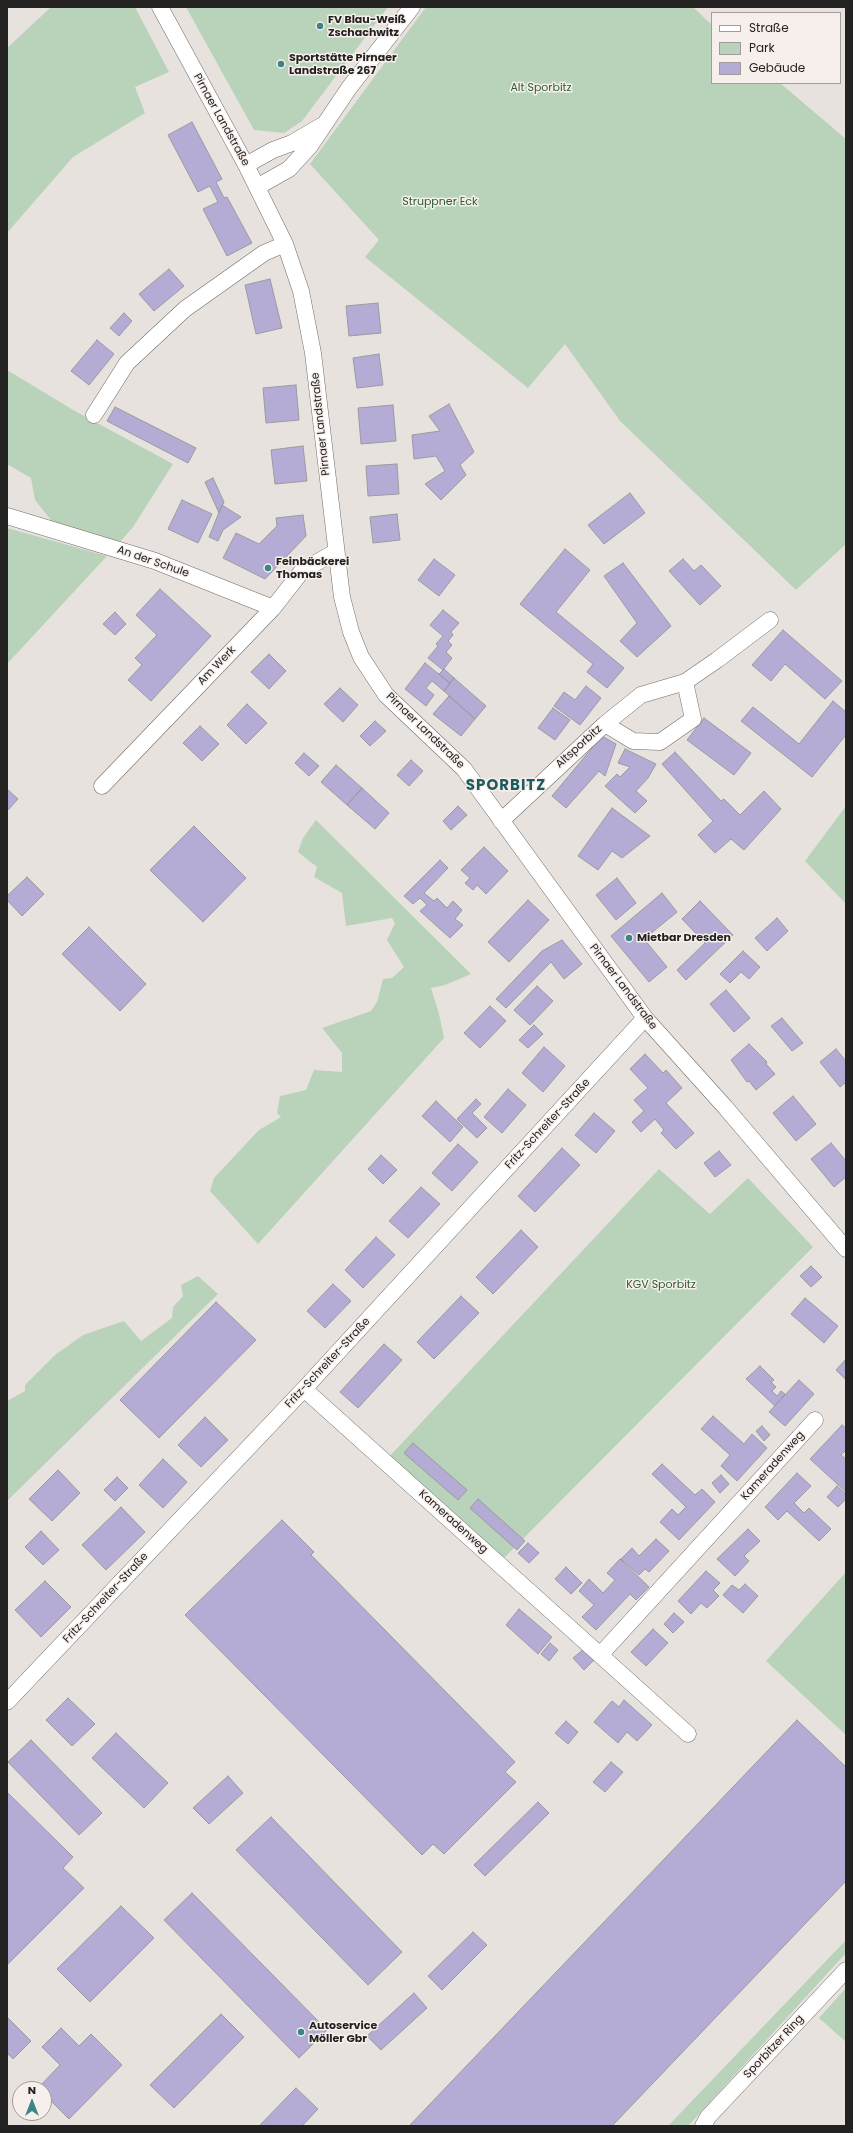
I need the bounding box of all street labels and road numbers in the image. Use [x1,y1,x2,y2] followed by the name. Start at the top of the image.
[190,71,252,169] street label: Pirnaer Landstraße
[309,372,333,476] street label: Pirnaer Landstraße
[115,543,191,581] street label: An der Schule
[195,644,239,688] street label: Am Werk
[383,690,467,772] street label: Pirnaer Landstraße
[553,723,605,771] street label: Altsporbitz
[587,942,659,1032] street label: Pirnaer Landstraße
[503,1076,593,1172] street label: Fritz-Schreiter-Straße
[283,1315,373,1411] street label: Fritz-Schreiter-Straße
[739,1429,807,1503] street label: Kameradenweg
[416,1488,490,1556] street label: Kameradenweg
[61,1550,151,1646] street label: Fritz-Schreiter-Straße
[741,2013,807,2081] street label: Sporbitzer Ring

